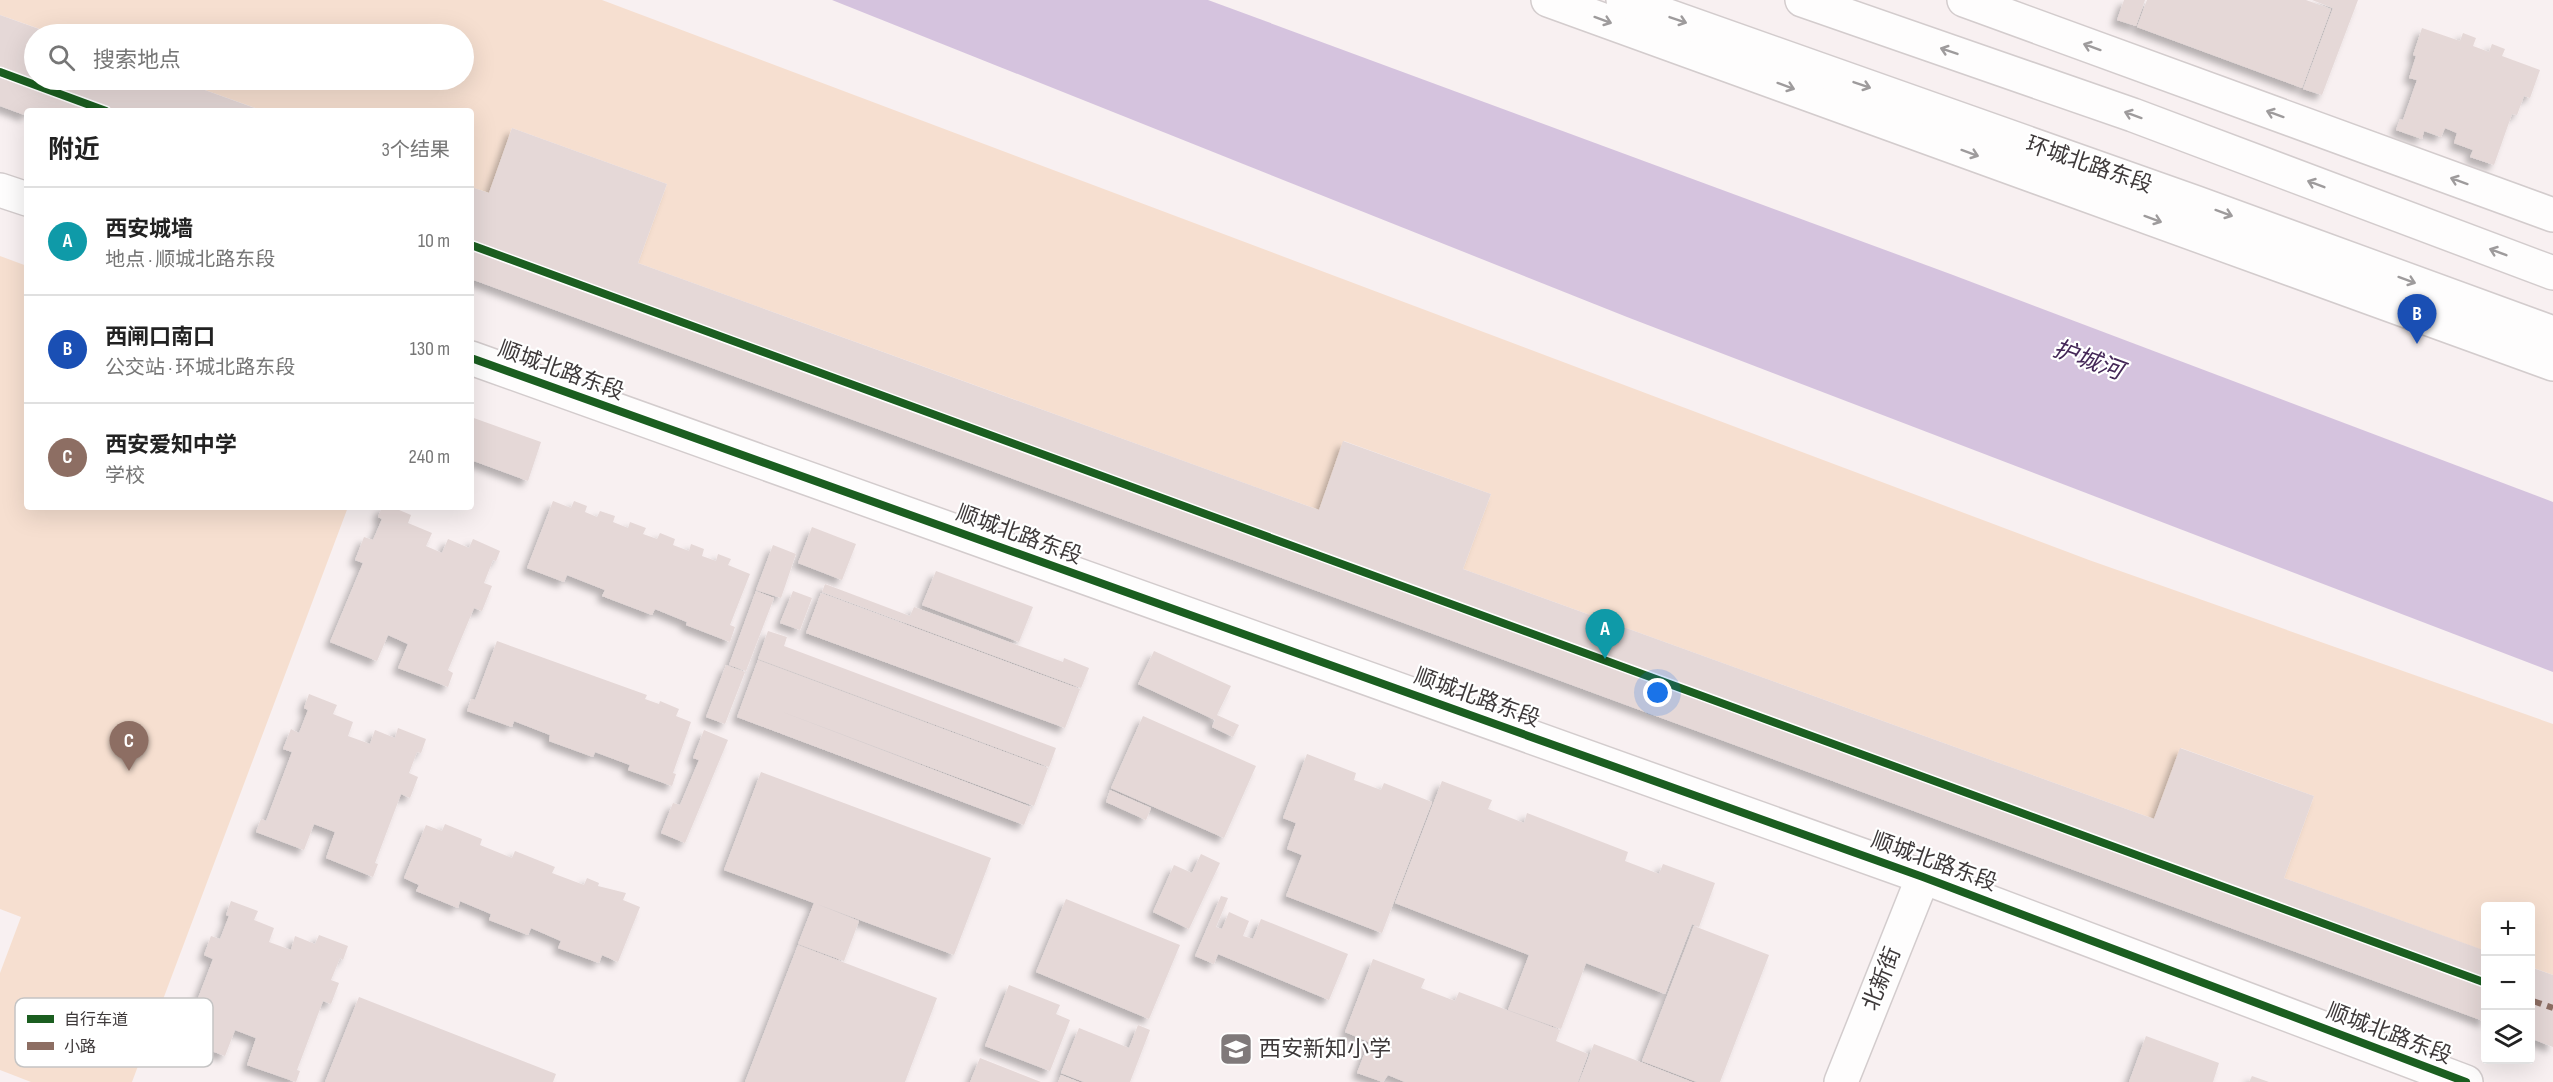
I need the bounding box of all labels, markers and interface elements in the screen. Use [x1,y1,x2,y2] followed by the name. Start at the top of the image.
[1593,15,1612,26] one-way arrow
[1668,16,1687,27] one-way arrow
[24,24,474,90] search box
[2083,40,2102,51] one-way arrow
[45,41,78,74] icon: search
[1940,45,1959,56] one-way arrow
[93,47,181,74] text: 搜索地点
[1852,81,1871,92] one-way arrow
[1776,82,1795,93] one-way arrow
[2267,107,2285,118] one-way arrow
[2124,109,2143,120] one-way arrow
[2022,131,2156,199] street label: 环城北路东段
[48,135,100,166] text: 附近
[382,138,450,162] text: 3个结果
[1960,148,1978,159] one-way arrow
[2450,174,2468,185] one-way arrow
[2307,177,2326,188] one-way arrow
[2214,208,2233,219] one-way arrow
[2143,214,2162,225] one-way arrow
[105,216,193,243] text: 西安城墙
[63,229,72,253] text: A
[418,229,450,253] text: 10 m
[2489,246,2508,257] one-way arrow
[105,248,275,272] text: 地点 · 顺城北路东段
[2398,275,2416,286] one-way arrow
[2398,294,2436,344] pin: B
[105,324,215,351] text: 西闸口南口
[2049,334,2131,387] water label: 护城河
[494,336,628,406] street label: 顺城北路东段
[63,337,72,361] text: B
[410,337,450,361] text: 130 m
[105,356,295,380] text: 公交站 · 环城北路东段
[105,432,237,459] text: 西安爱知中学
[62,445,73,469] text: C
[409,445,450,469] text: 240 m
[105,464,145,488] text: 学校
[952,500,1086,570] street label: 顺城北路东段
[1586,610,1624,659] pin: A
[1410,663,1544,733] street label: 顺城北路东段
[1643,678,1672,707] your location
[110,722,148,771] pin: C
[1867,827,2001,897] street label: 顺城北路东段
[2481,902,2535,1064] map controls
[2481,902,2535,956] button: +
[1857,943,1907,1015] street label: 北新街
[2481,956,2535,1010] button: −
[15,998,213,1067] legend
[2323,998,2455,1070] street label: 顺城北路东段
[2481,1010,2535,1064] button: layers
[64,1011,128,1030] text: 自行车道
[1218,1031,1254,1067] school or university icon: 西安新知小学
[1259,1036,1391,1063] place label: 西安新知小学
[64,1038,96,1057] text: 小路

